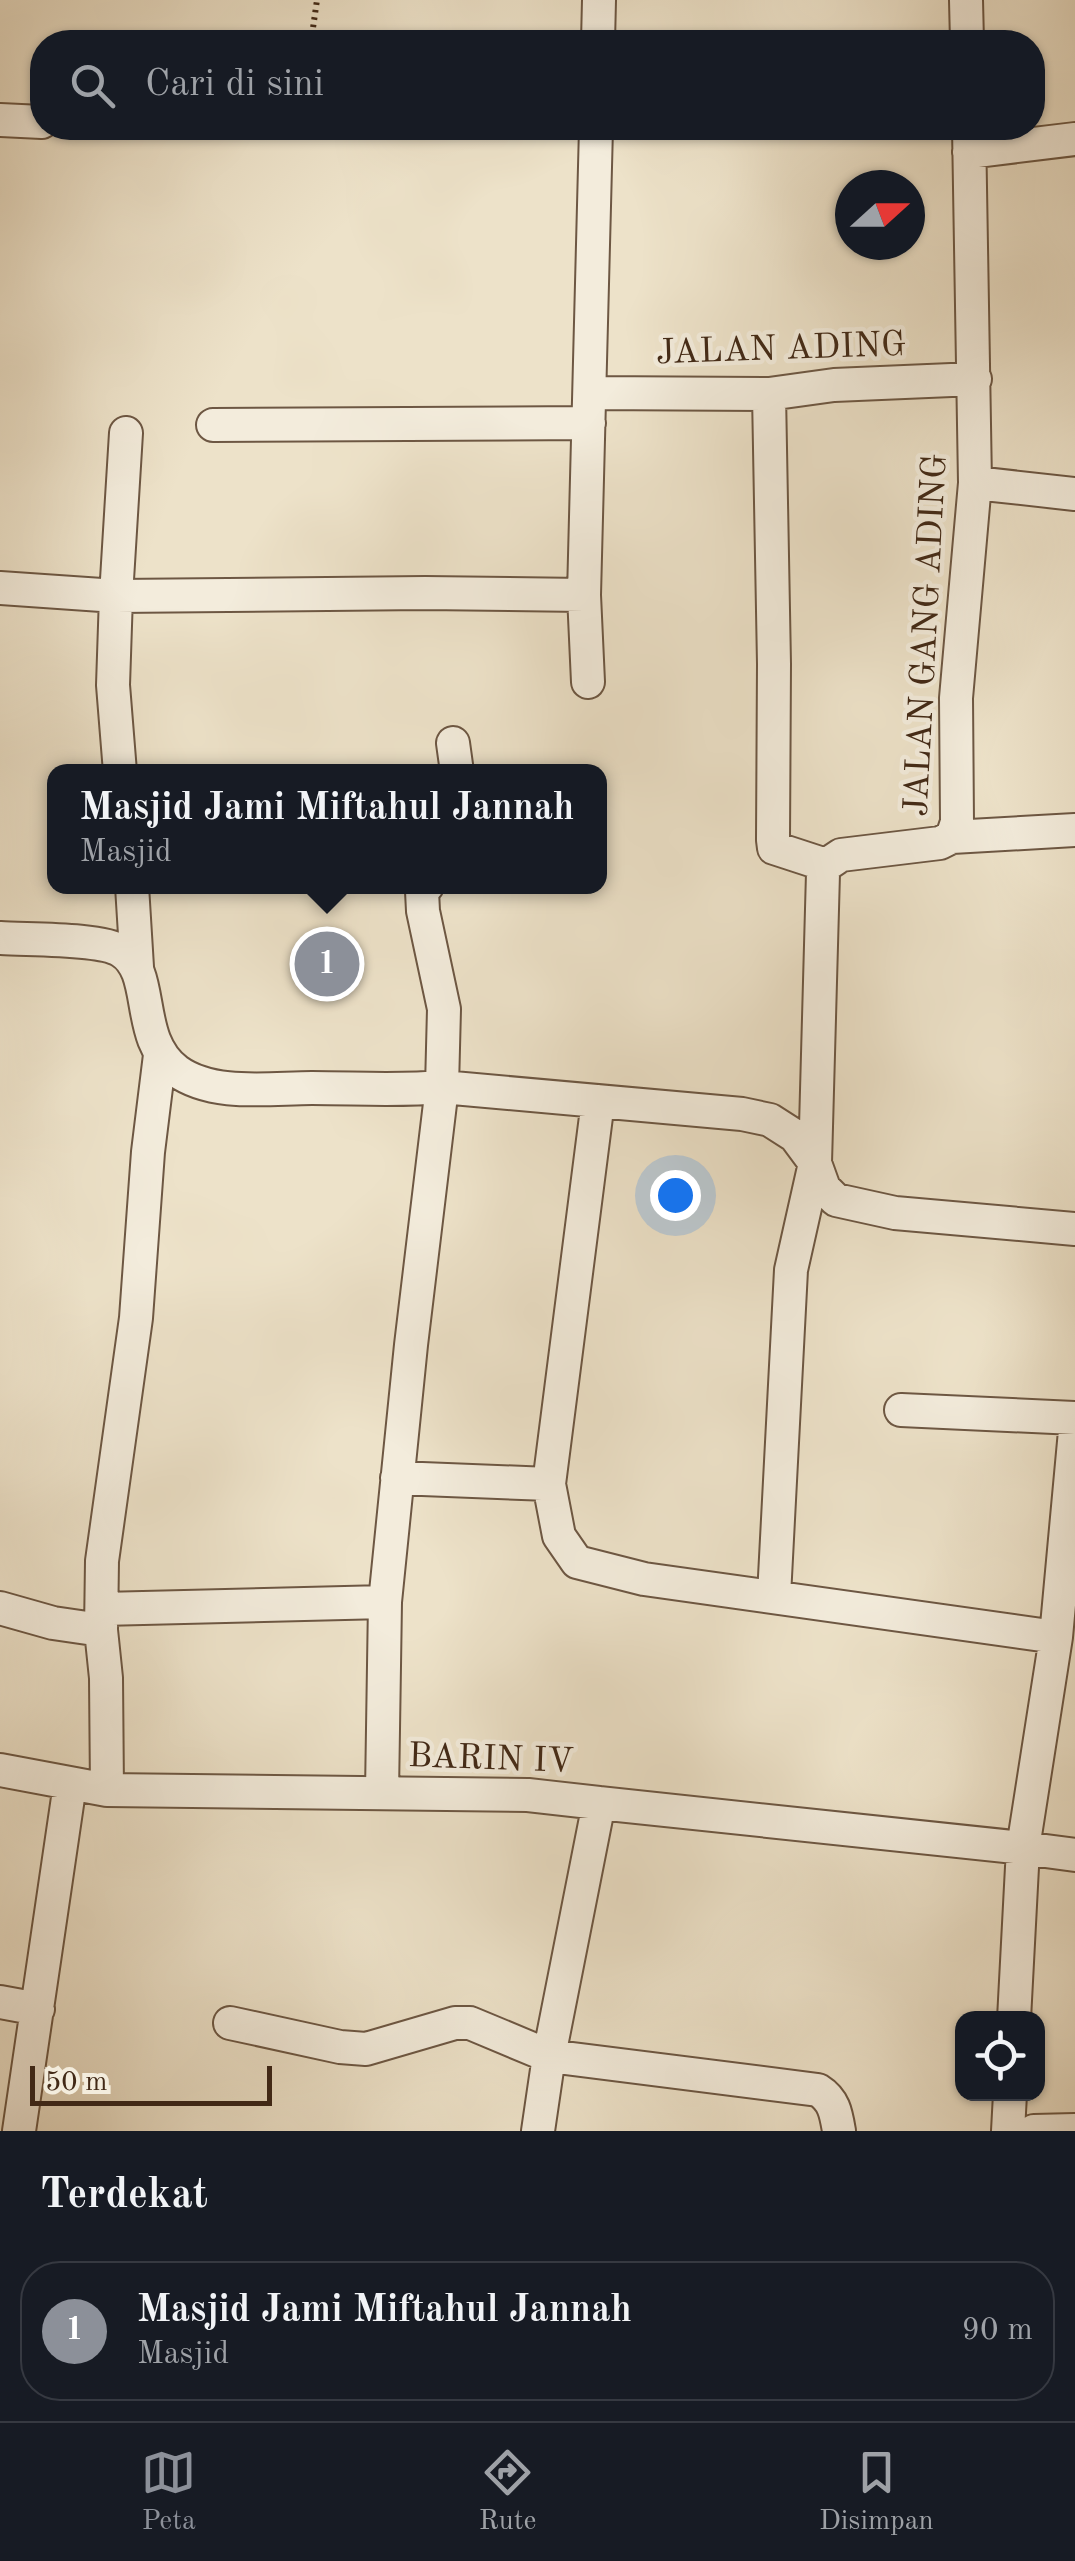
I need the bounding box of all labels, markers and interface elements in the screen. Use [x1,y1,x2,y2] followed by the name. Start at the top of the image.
[30,30,1045,140] search box
[65,58,120,113] icon: search
[145,66,324,104] text: Cari di sini
[835,170,925,260] north arrow
[655,328,907,371] street label: JALAN ADING
[900,453,953,817] street label: JALAN GANG ADING
[47,764,607,894] popup
[80,790,574,828] text: Masjid Jami Miftahul Jannah
[80,837,172,869] text: Masjid
[294,926,360,1002] pin: 1
[650,1170,701,1221] your location
[407,1739,574,1780] street label: BARIN IV
[955,2011,1045,2101] map controls
[955,2011,1045,2101] button: locate
[30,2061,272,2106] scale bar
[45,2069,108,2097] text: 50 m
[40,2175,208,2217] text: Terdekat
[137,2292,632,2330] text: Masjid Jami Miftahul Jannah
[65,2315,84,2347] text: 1
[962,2315,1033,2347] text: 90 m
[137,2339,229,2371] text: Masjid
[141,2445,196,2540] tab: Peta
[479,2445,536,2540] tab: Rute
[819,2445,934,2540] tab: Disimpan

